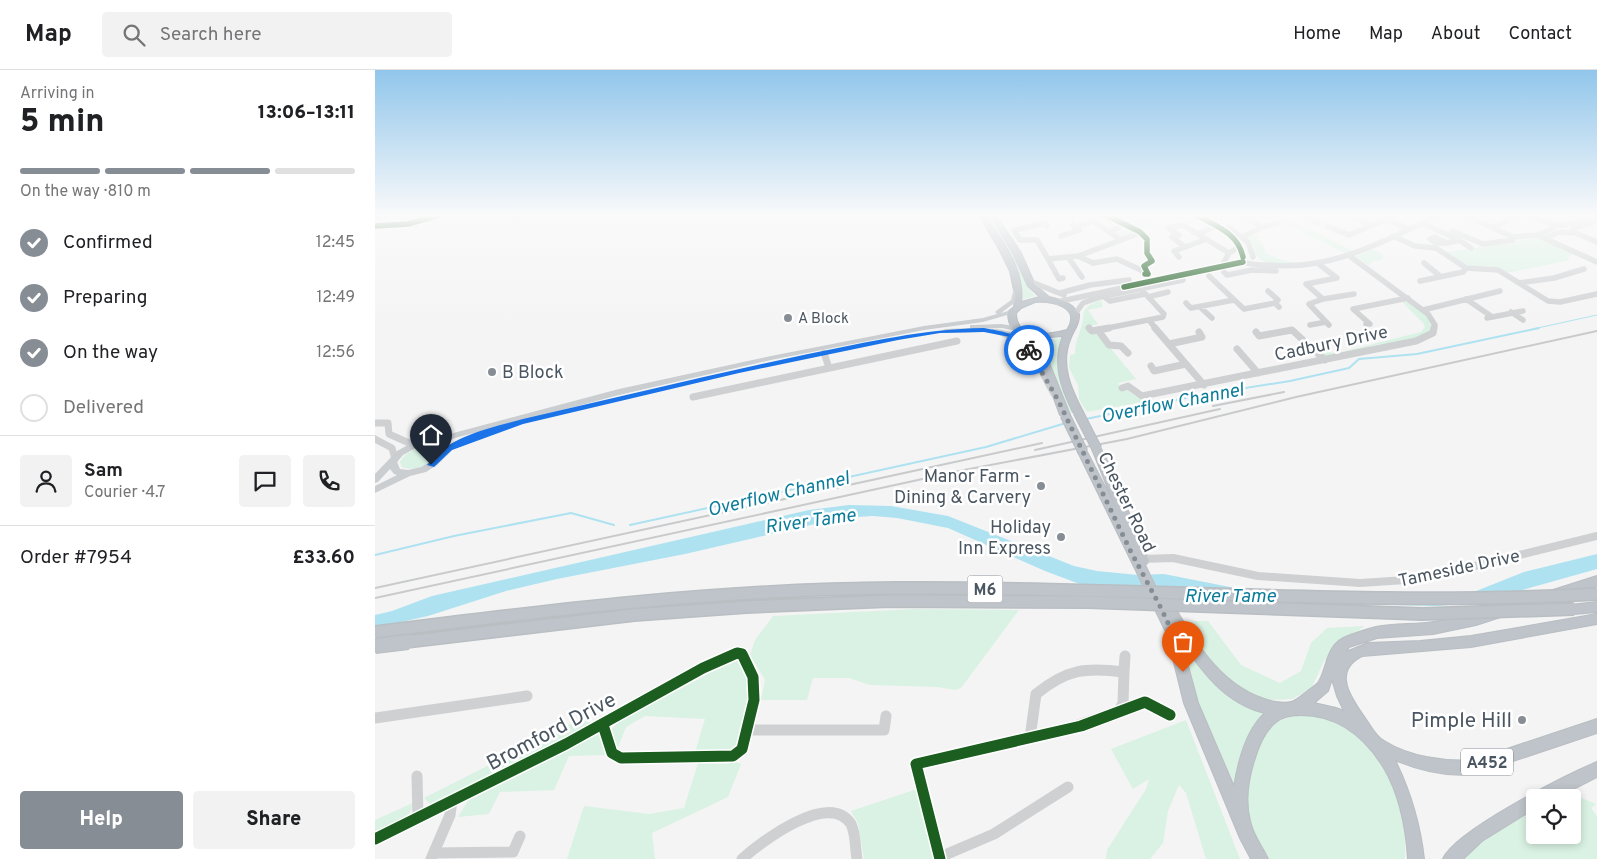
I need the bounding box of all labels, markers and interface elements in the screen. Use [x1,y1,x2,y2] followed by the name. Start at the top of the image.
[102,12,452,57] search box
[25,20,72,50] text: Map
[120,21,148,49] icon: search
[160,23,261,47] text: Search here
[1293,23,1341,46] text: Home
[1369,23,1403,46] text: Map
[1431,23,1480,46] text: About
[1508,23,1572,46] text: Contact
[20,84,95,104] text: Arriving in
[258,101,355,125] text: 13:06–13:11
[20,103,105,143] text: 5 min
[20,182,151,202] text: On the way · 810 m
[20,229,48,257] icon: check
[63,231,153,255] text: Confirmed
[316,233,355,253] text: 12:45
[20,284,48,312] icon: check
[63,286,147,310] text: Preparing
[316,288,355,308] text: 12:49
[798,310,849,329] place label: A Block
[782,312,794,324] marker: A Block
[1272,321,1390,368] street label: Cadbury Drive
[1004,325,1054,375] courier
[1015,336,1043,364] icon: bike
[20,339,48,367] icon: check
[63,341,158,365] text: On the way
[316,343,355,363] text: 12:56
[502,362,563,385] place label: B Block
[486,366,498,378] marker: B Block
[1099,378,1247,430] water label: Overflow Channel
[63,396,144,420] text: Delivered
[410,414,452,465] pin
[417,421,445,449] icon: home
[1091,449,1160,557] street label: Chester Road
[20,455,72,507] button: person
[239,455,291,507] button: chat
[303,455,355,507] button: phone
[84,459,123,483] text: Sam
[894,466,1031,510] place label: Manor Farm - Dining & Carvery
[705,467,853,523] water label: Overflow Channel
[1035,480,1047,492] marker: Manor Farm - Dining & Carvery
[84,483,165,503] text: Courier · 4.7
[763,504,857,540] water label: River Tame
[958,517,1051,561] place label: Holiday Inn Express
[1055,531,1067,543] marker: Holiday Inn Express
[1396,545,1522,594] street label: Tameside Drive
[20,546,132,570] text: Order #7954
[292,546,355,570] text: £33.60
[967,576,1003,602] road number: M6
[1184,585,1276,609] water label: River Tame
[1162,621,1204,672] pin
[1169,628,1197,656] icon: bag
[482,687,621,778] street label: Bromford Drive
[1411,708,1512,735] place label: Pimple Hill
[1516,714,1528,726] marker: Pimple Hill
[1461,749,1513,776] road number: A452
[1526,789,1581,844] map controls
[1526,789,1581,844] button: locate
[20,791,183,849] button: Help
[193,791,355,849] button: Share

